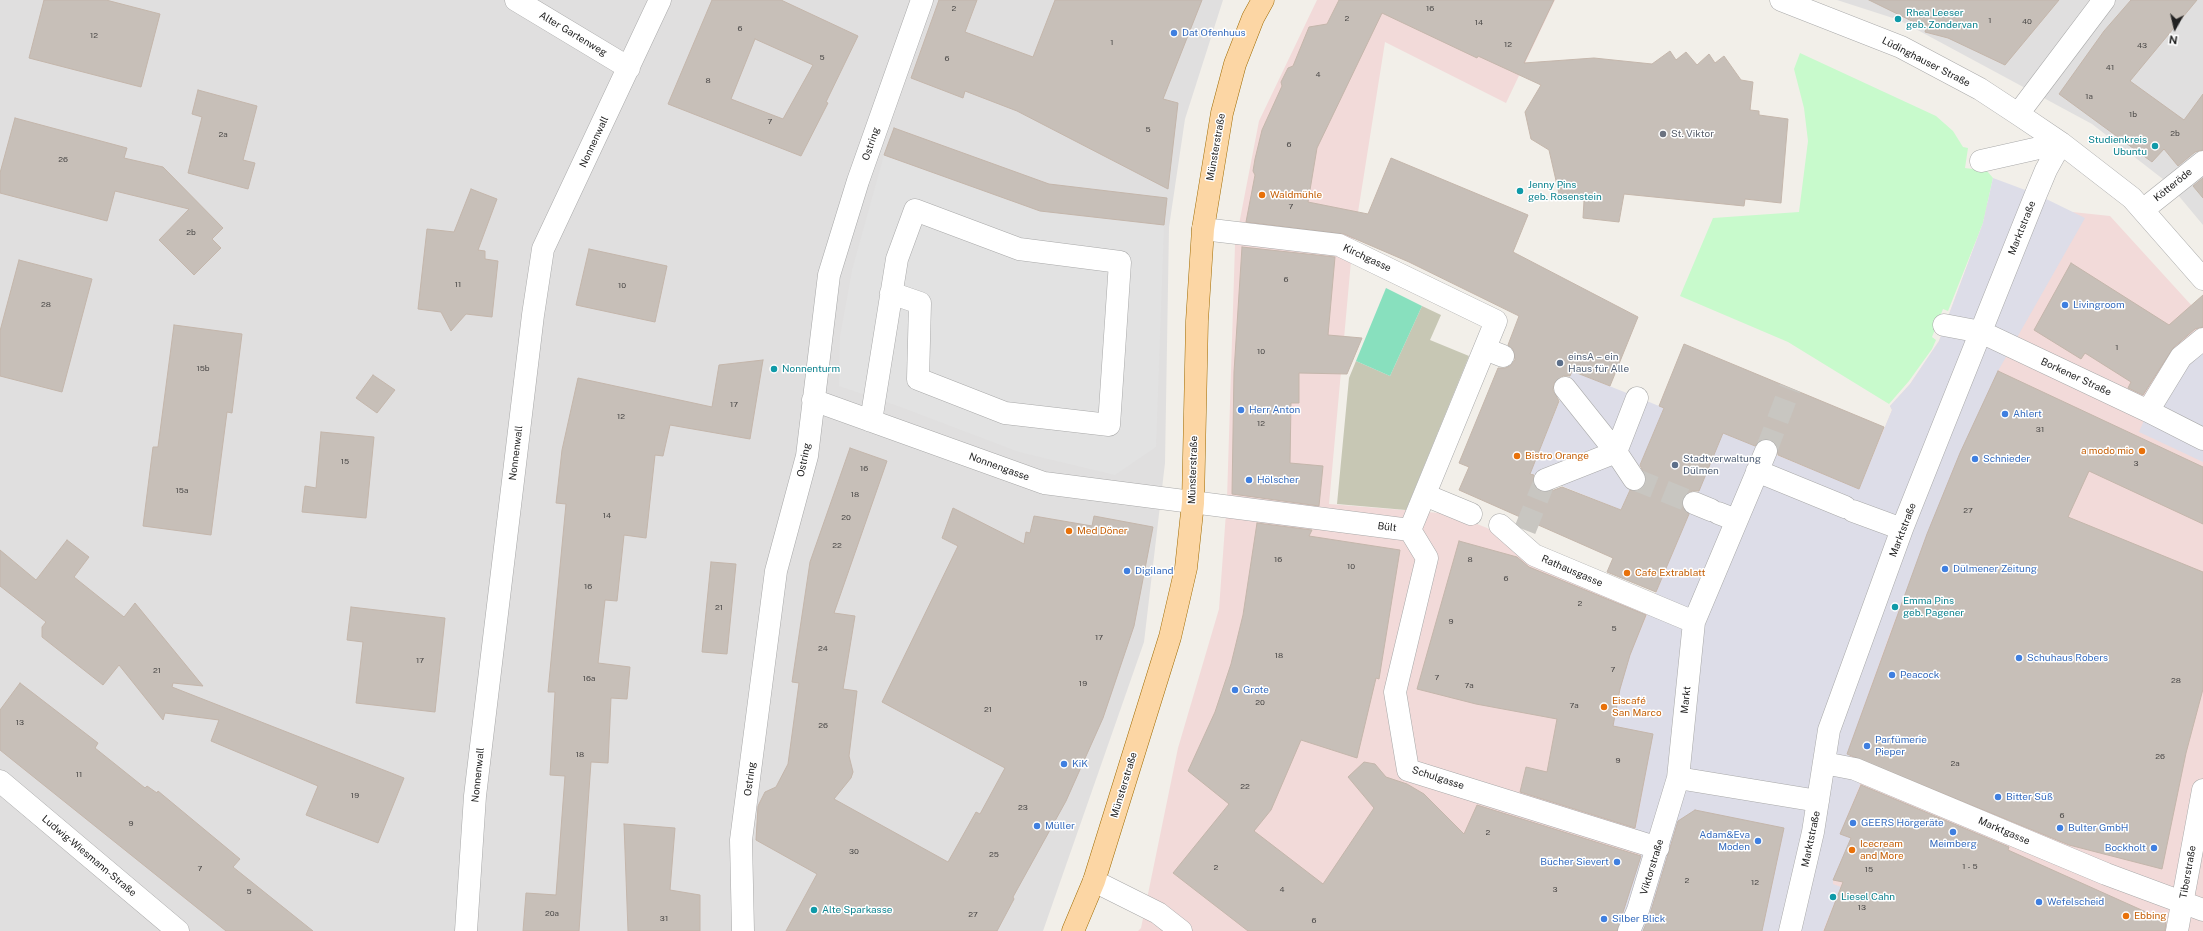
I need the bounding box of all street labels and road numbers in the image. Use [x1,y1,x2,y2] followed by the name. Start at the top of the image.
[537,9,609,59] street label: Alter Gartenweg
[1880,35,1972,89] street label: Lüdinghauser Straße
[1204,112,1228,182] street label: Münsterstraße
[577,115,611,169] street label: Nonnenwall
[860,126,882,162] street label: Ostring
[2151,166,2195,204] street label: Kötteröde
[2006,199,2038,257] street label: Marktstraße
[1341,242,1393,274] street label: Kirchgasse
[2039,355,2113,399] street label: Borkener Straße
[507,425,525,481] street label: Nonnenwall
[1186,436,1200,504] street label: Münsterstraße
[795,442,813,478] street label: Ostring
[967,451,1031,483] street label: Nonnengasse
[1887,501,1919,559] street label: Marktstraße
[1377,520,1397,534] street label: Bült
[1540,553,1604,589] street label: Rathausgasse
[1679,686,1693,714] street label: Markt
[469,747,487,803] street label: Nonnenwall
[1108,751,1140,819] street label: Münsterstraße
[742,761,758,797] street label: Ostring
[1410,764,1466,792] street label: Schulgasse
[1799,810,1823,868] street label: Marktstraße
[39,813,139,899] street label: Ludwig-Wiesmann-Straße
[1976,815,2032,847] street label: Marktgasse
[1638,838,1666,896] street label: Viktorstraße
[2177,845,2199,899] street label: Tiberstraße

